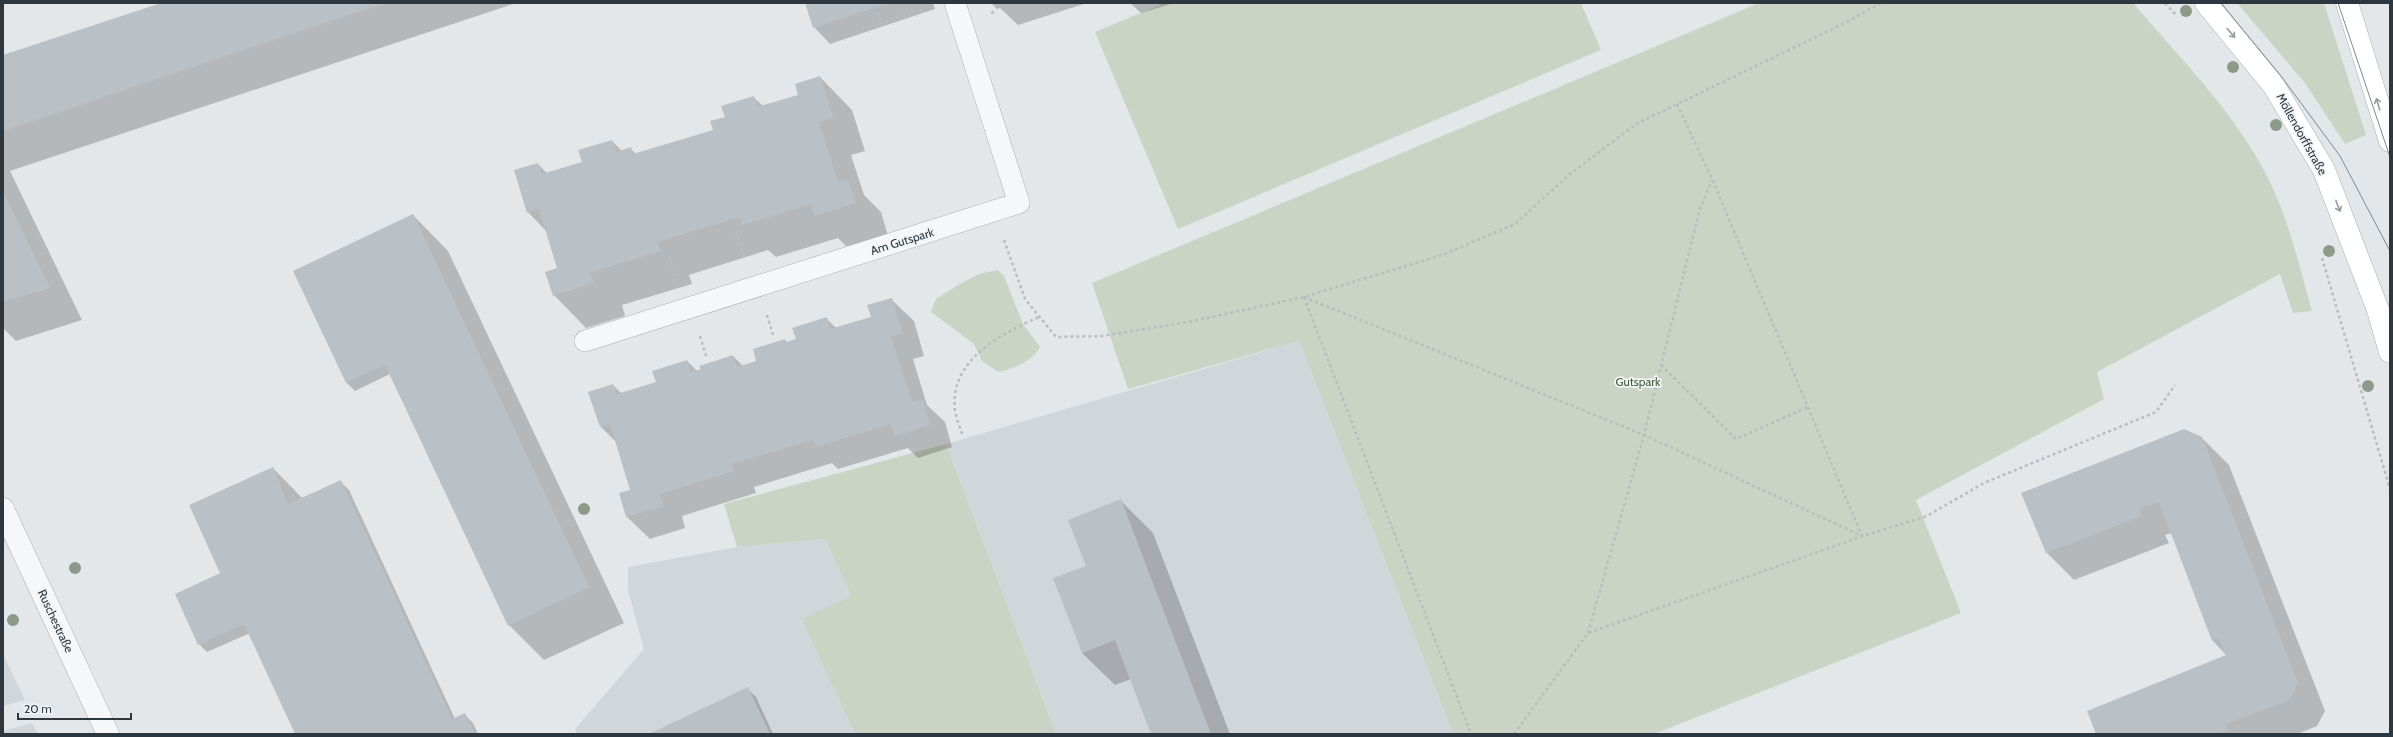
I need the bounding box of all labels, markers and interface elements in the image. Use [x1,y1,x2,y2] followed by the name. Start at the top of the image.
[2226,28,2235,38] one-way arrow
[2273,91,2331,177] street label: Möllendorffstraße
[2374,97,2381,110] one-way arrow
[2334,200,2342,212] one-way arrow
[868,224,936,258] street label: Am Gutspark
[1616,374,1661,389] park label: Gutspark
[35,587,77,655] street label: Ruschestraße
[18,695,131,721] scale bar
[24,701,52,716] text: 20 m

